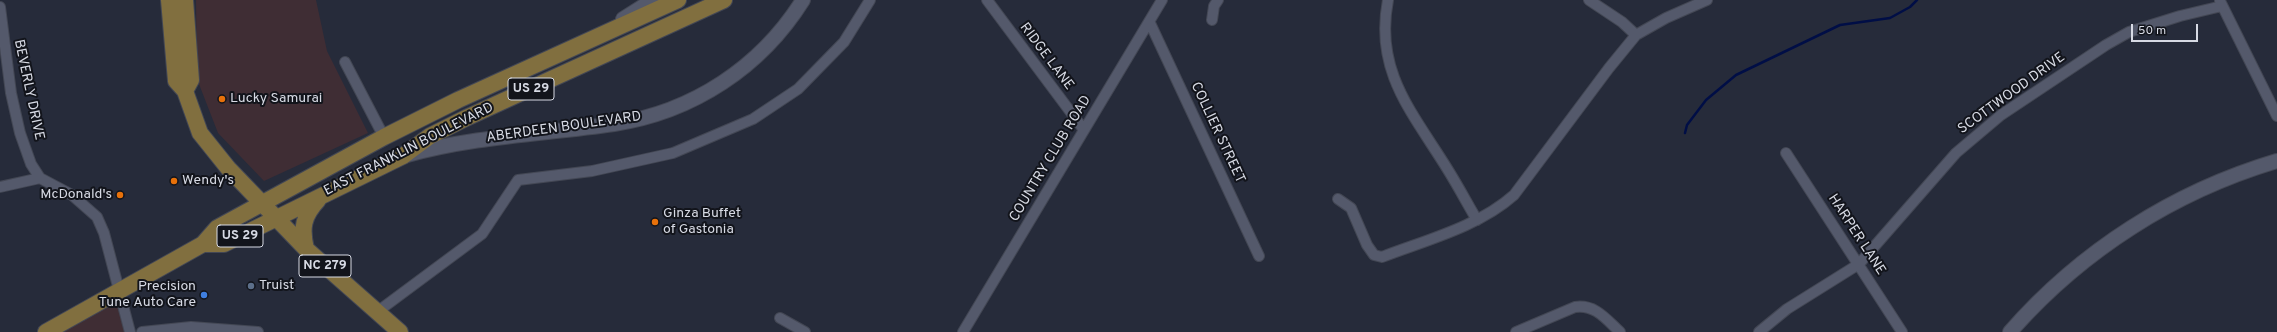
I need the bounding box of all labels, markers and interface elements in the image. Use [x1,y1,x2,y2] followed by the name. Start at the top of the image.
[2133,16,2200,42] scale bar
[1015,20,1077,94] street label: RIDGE LANE
[2138,23,2166,39] text: 50 m
[9,38,47,142] street label: BEVERLY DRIVE
[1955,50,2069,138] street label: SCOTTWOOD DRIVE
[508,78,554,100] road number: US 29
[1186,80,1248,186] street label: COLLIER STREET
[230,91,322,107] place label: Lucky Samurai
[1007,93,1095,225] street label: COUNTRY CLUB ROAD
[217,94,227,104] marker: Lucky Samurai
[321,100,497,200] street label: EAST FRANKLIN BOULEVARD
[485,109,643,147] street label: ABERDEEN BOULEVARD
[182,173,234,189] place label: Wendy's
[169,176,179,186] marker: Wendy's
[40,187,112,203] place label: McDonald's
[115,190,125,200] marker: McDonald's
[1824,191,1888,279] street label: HARPER LANE
[663,206,741,238] place label: Ginza Buffet of Gastonia
[650,217,660,227] marker: Ginza Buffet of Gastonia
[217,225,263,247] road number: US 29
[299,255,351,277] road number: NC 279
[259,278,294,294] place label: Truist
[99,279,196,312] place label: Precision Tune Auto Care
[246,281,256,291] marker: Truist
[199,290,209,300] marker: Precision Tune Auto Care

